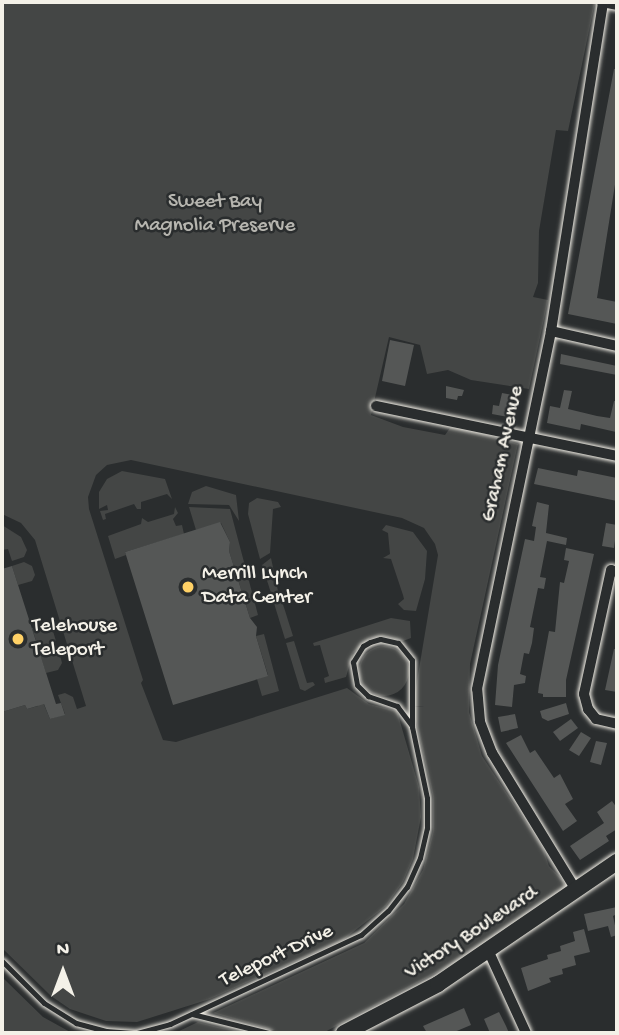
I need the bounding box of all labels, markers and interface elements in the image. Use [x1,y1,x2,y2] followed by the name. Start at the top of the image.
[135,190,295,240] park label: Sweet Bay Magnolia Preserve
[477,384,531,524] street label: Graham Avenue
[202,562,312,612] place label: Merrill Lynch Data Center
[180,579,196,595] marker: Merrill Lynch Data Center
[32,614,117,664] place label: Telehouse Teleport
[10,631,26,647] marker: Telehouse Teleport
[401,882,543,986] street label: Victory Boulevard
[216,920,338,994] street label: Teleport Drive
[28,937,98,1007] north arrow
[57,939,69,962] text: N

